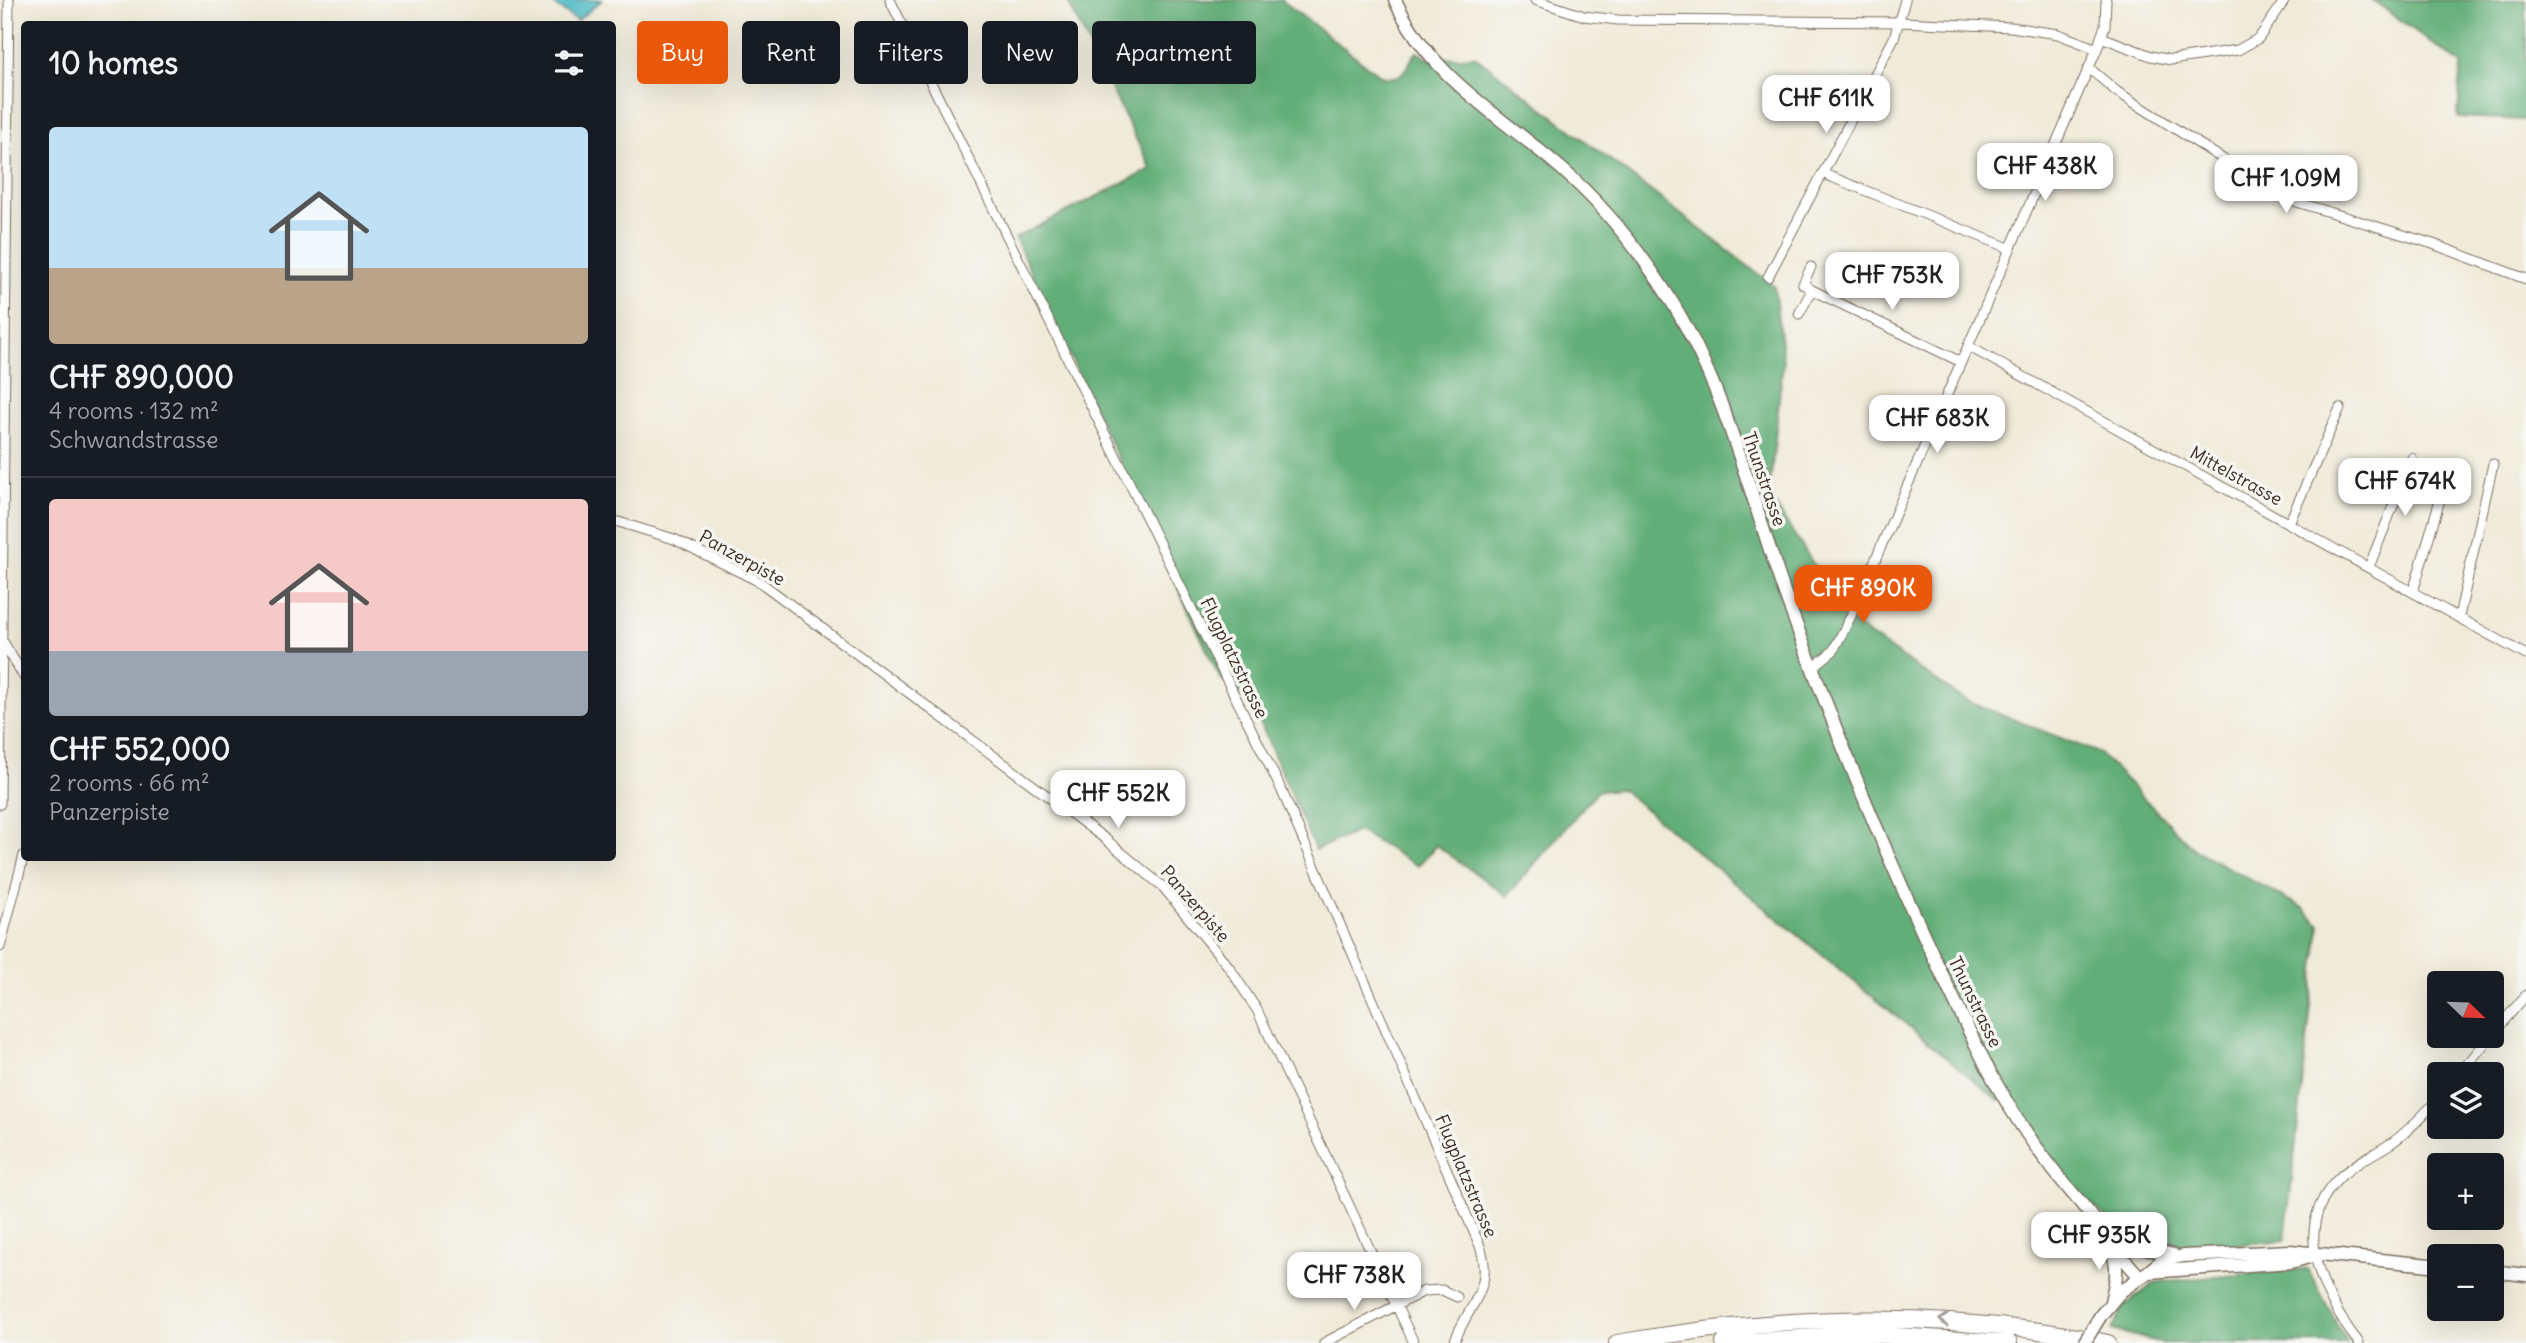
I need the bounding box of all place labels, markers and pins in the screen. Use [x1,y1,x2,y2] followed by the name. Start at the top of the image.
[1754,76,1898,135] pin: CHF 611K
[1973,144,2117,203] pin: CHF 438K
[2206,156,2366,215] pin: CHF 1.09M
[1820,252,1964,312] pin: CHF 753K
[1865,396,2009,455] pin: CHF 683K
[2333,458,2477,518] pin: CHF 674K
[1791,566,1935,625] pin: CHF 890K
[1046,770,1190,830] pin: CHF 552K
[2027,1212,2171,1272] pin: CHF 935K
[1282,1252,1426,1312] pin: CHF 738K

